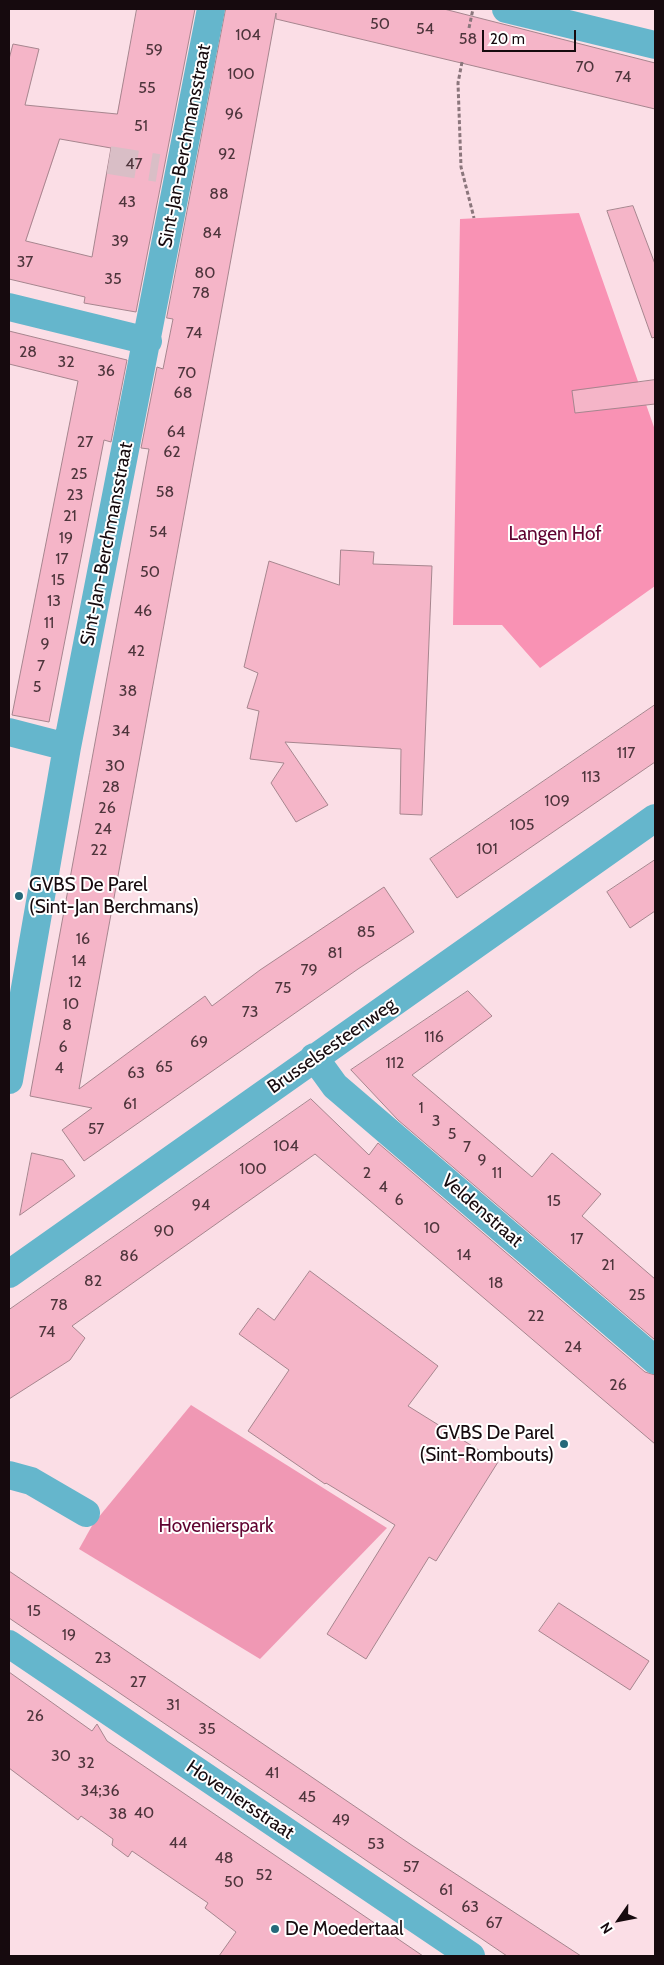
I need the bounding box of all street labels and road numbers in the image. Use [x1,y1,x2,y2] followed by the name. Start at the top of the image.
[154,42,216,250] street label: Sint-Jan-Berchmansstraat
[76,440,138,648] street label: Sint-Jan-Berchmansstraat
[263,993,401,1099] street label: Brusselsesteenweg
[437,1170,527,1252] street label: Veldenstraat
[182,1756,298,1844] street label: Hoveniersstraat

